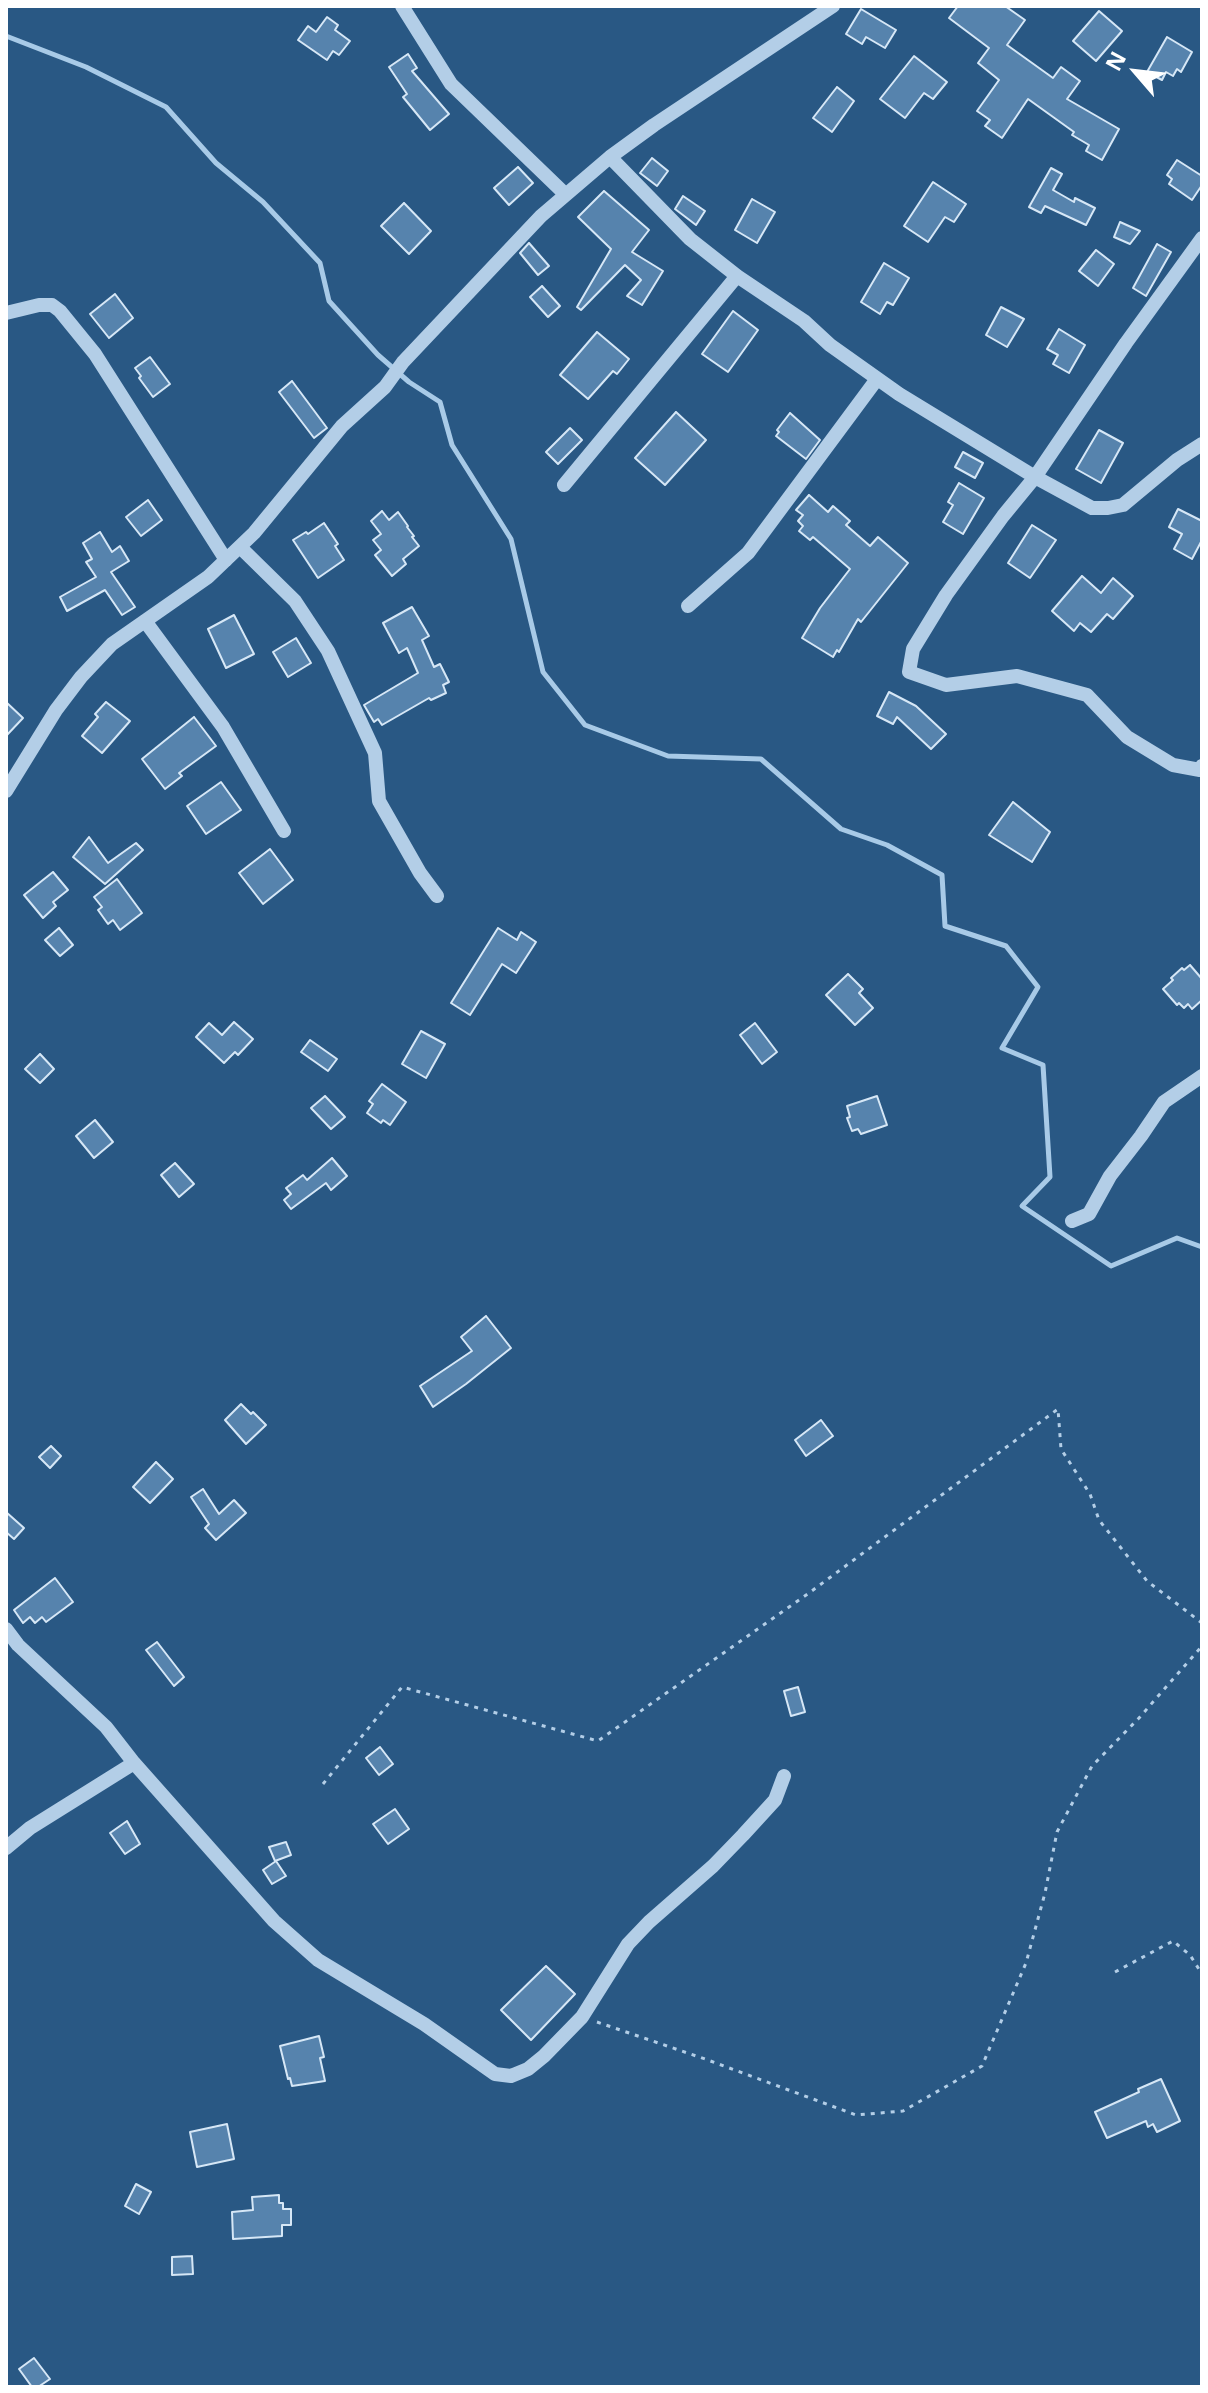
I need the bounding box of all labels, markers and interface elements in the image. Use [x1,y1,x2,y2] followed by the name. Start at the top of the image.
[1096,32,1176,112] north arrow
[1097,46,1132,76] text: N

